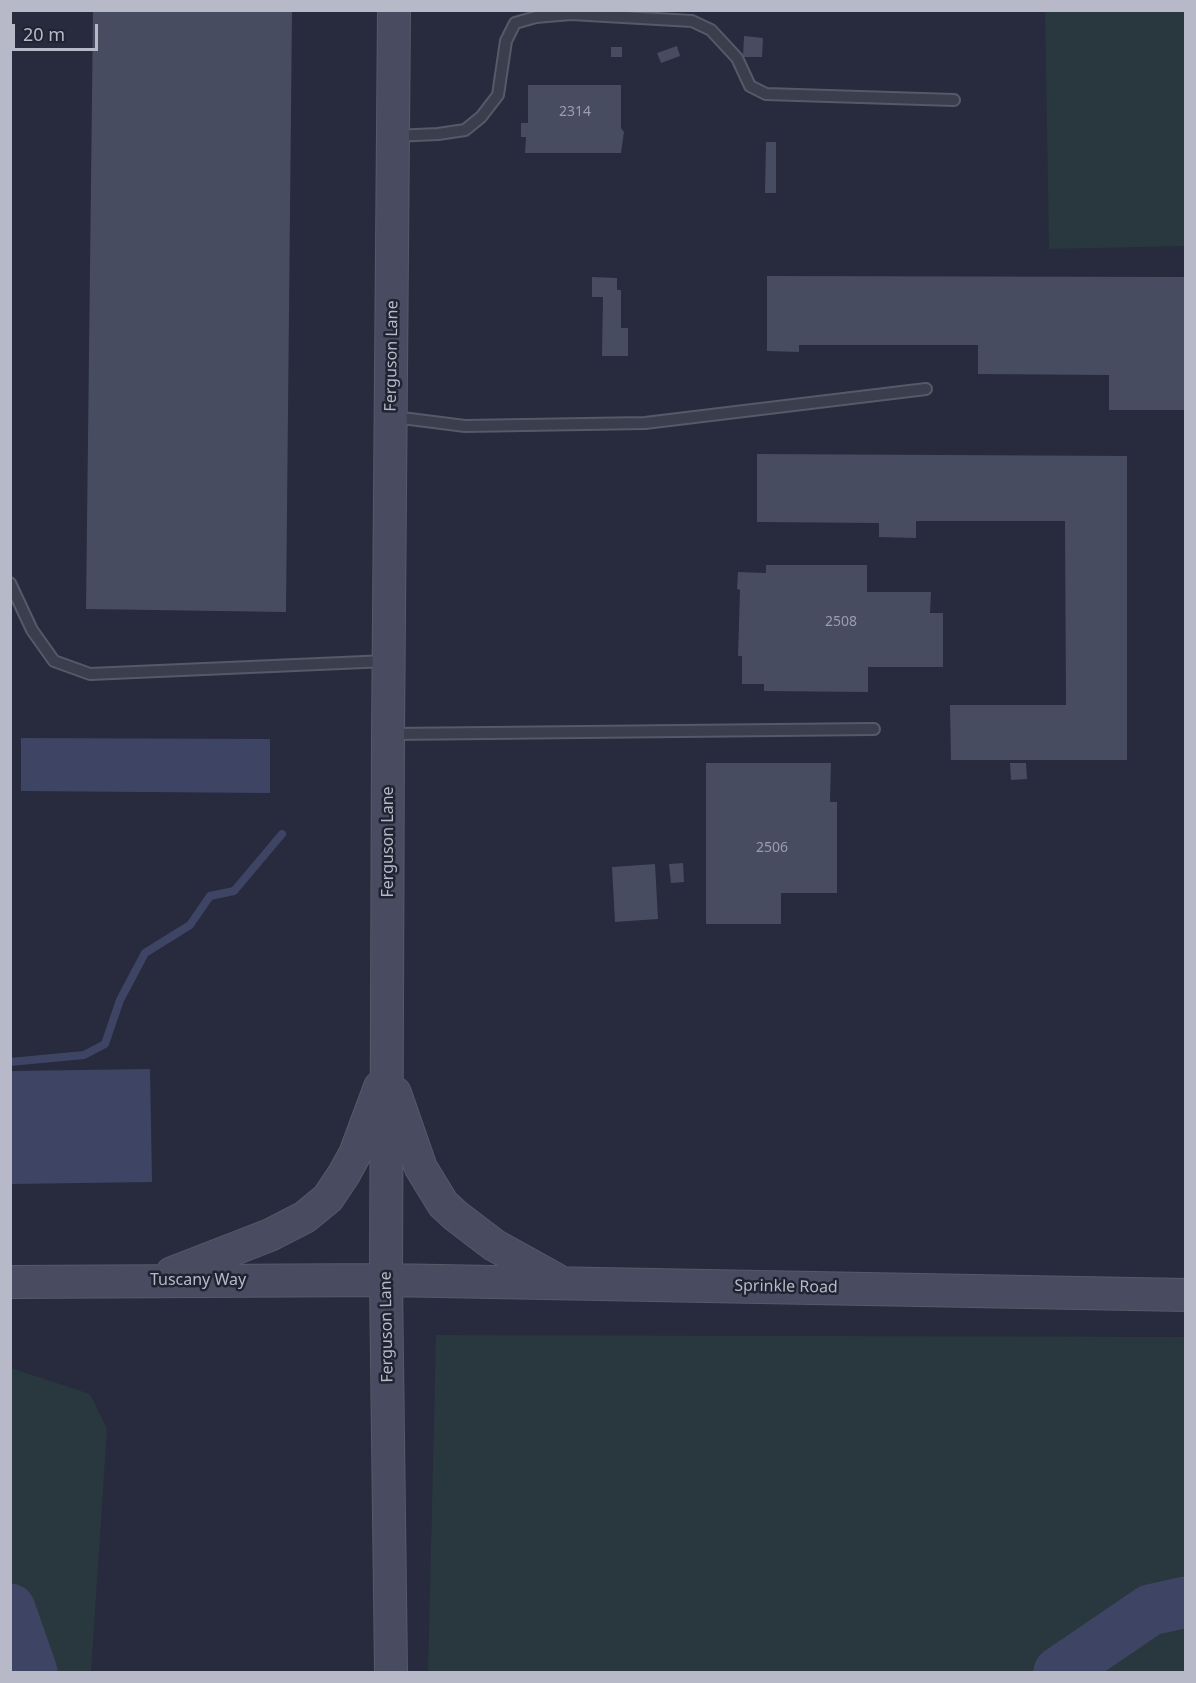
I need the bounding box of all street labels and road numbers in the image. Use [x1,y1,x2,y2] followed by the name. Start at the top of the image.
[381,300,403,412] street label: Ferguson Lane
[378,786,398,898] street label: Ferguson Lane
[150,1270,246,1290] street label: Tuscany Way
[376,1271,398,1383] street label: Ferguson Lane
[734,1276,838,1298] street label: Sprinkle Road

